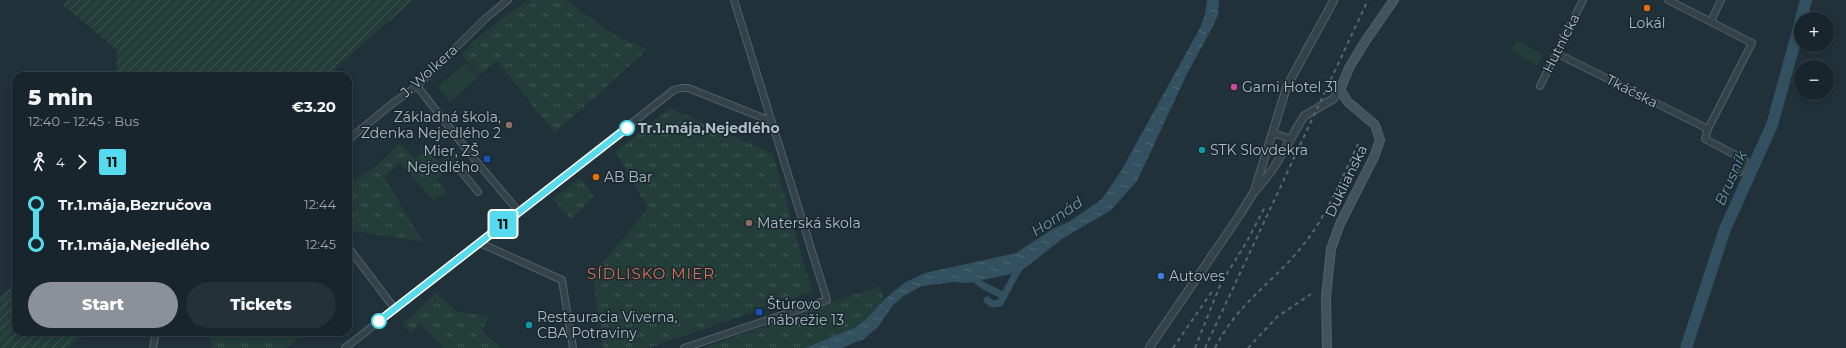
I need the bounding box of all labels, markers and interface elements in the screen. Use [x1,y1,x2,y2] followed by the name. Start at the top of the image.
[1642,3,1652,13] marker: Lokál
[1538,10,1584,76] street label: Hutnícka
[1794,12,1834,100] map controls
[1794,12,1834,52] button: +
[1628,14,1666,32] place label: Lokál
[396,41,461,102] street label: J. Wolkera
[1794,60,1834,100] button: −
[1603,70,1661,112] street label: Tkáčska
[1242,78,1338,96] place label: Garni Hotel 31
[1229,82,1239,92] marker: Garni Hotel 31
[28,84,93,111] text: 5 min
[292,97,336,116] text: €3.20
[361,108,501,142] place label: Základná škola, Zdenka Nejedlého 2
[28,113,139,129] text: 12:40 – 12:45 · Bus
[638,119,780,137] place label: Tr.1.mája,Nejedlého
[504,120,514,130] marker: Základná škola, Zdenka Nejedlého 2
[619,120,635,136] marker: Tr.1.mája,Nejedlého
[1210,141,1308,159] place label: STK Slovdekra
[407,142,479,176] place label: Mier, ZŠ Nejedlého
[1321,142,1371,220] street label: Duklianska
[1197,145,1207,155] marker: STK Slovdekra
[1710,147,1751,208] water label: Brusník
[28,151,50,173] icon: walk
[71,151,93,173] icon: forward
[107,153,118,171] text: 11
[56,154,65,170] text: 4
[482,154,492,164] marker: Mier, ZŠ Nejedlého
[604,168,653,186] place label: AB Bar
[591,172,601,182] marker: AB Bar
[1027,192,1087,241] water label: Hornád
[58,195,212,214] text: Tr.1.mája,Bezručova
[304,196,336,212] text: 12:44
[485,211,521,237] line badge: 11
[757,214,861,232] place label: Materská škola
[498,215,508,233] text: 11
[744,218,754,228] marker: Materská škola
[58,235,210,254] text: Tr.1.mája,Nejedlého
[305,236,336,252] text: 12:45
[587,264,715,283] district label: SÍDLISKO MIER
[1169,267,1225,285] place label: Autoves
[1156,271,1166,281] marker: Autoves
[28,282,178,328] button: Start
[186,282,336,328] button: Tickets
[767,295,844,329] place label: Štúrovo nábrežie 13
[754,307,764,317] marker: Štúrovo nábrežie 13
[537,308,678,342] place label: Restauracia Viverna, CBA Potraviny
[371,313,387,329] unlabelled marker
[524,320,534,330] marker: Restauracia Viverna, CBA Potraviny

